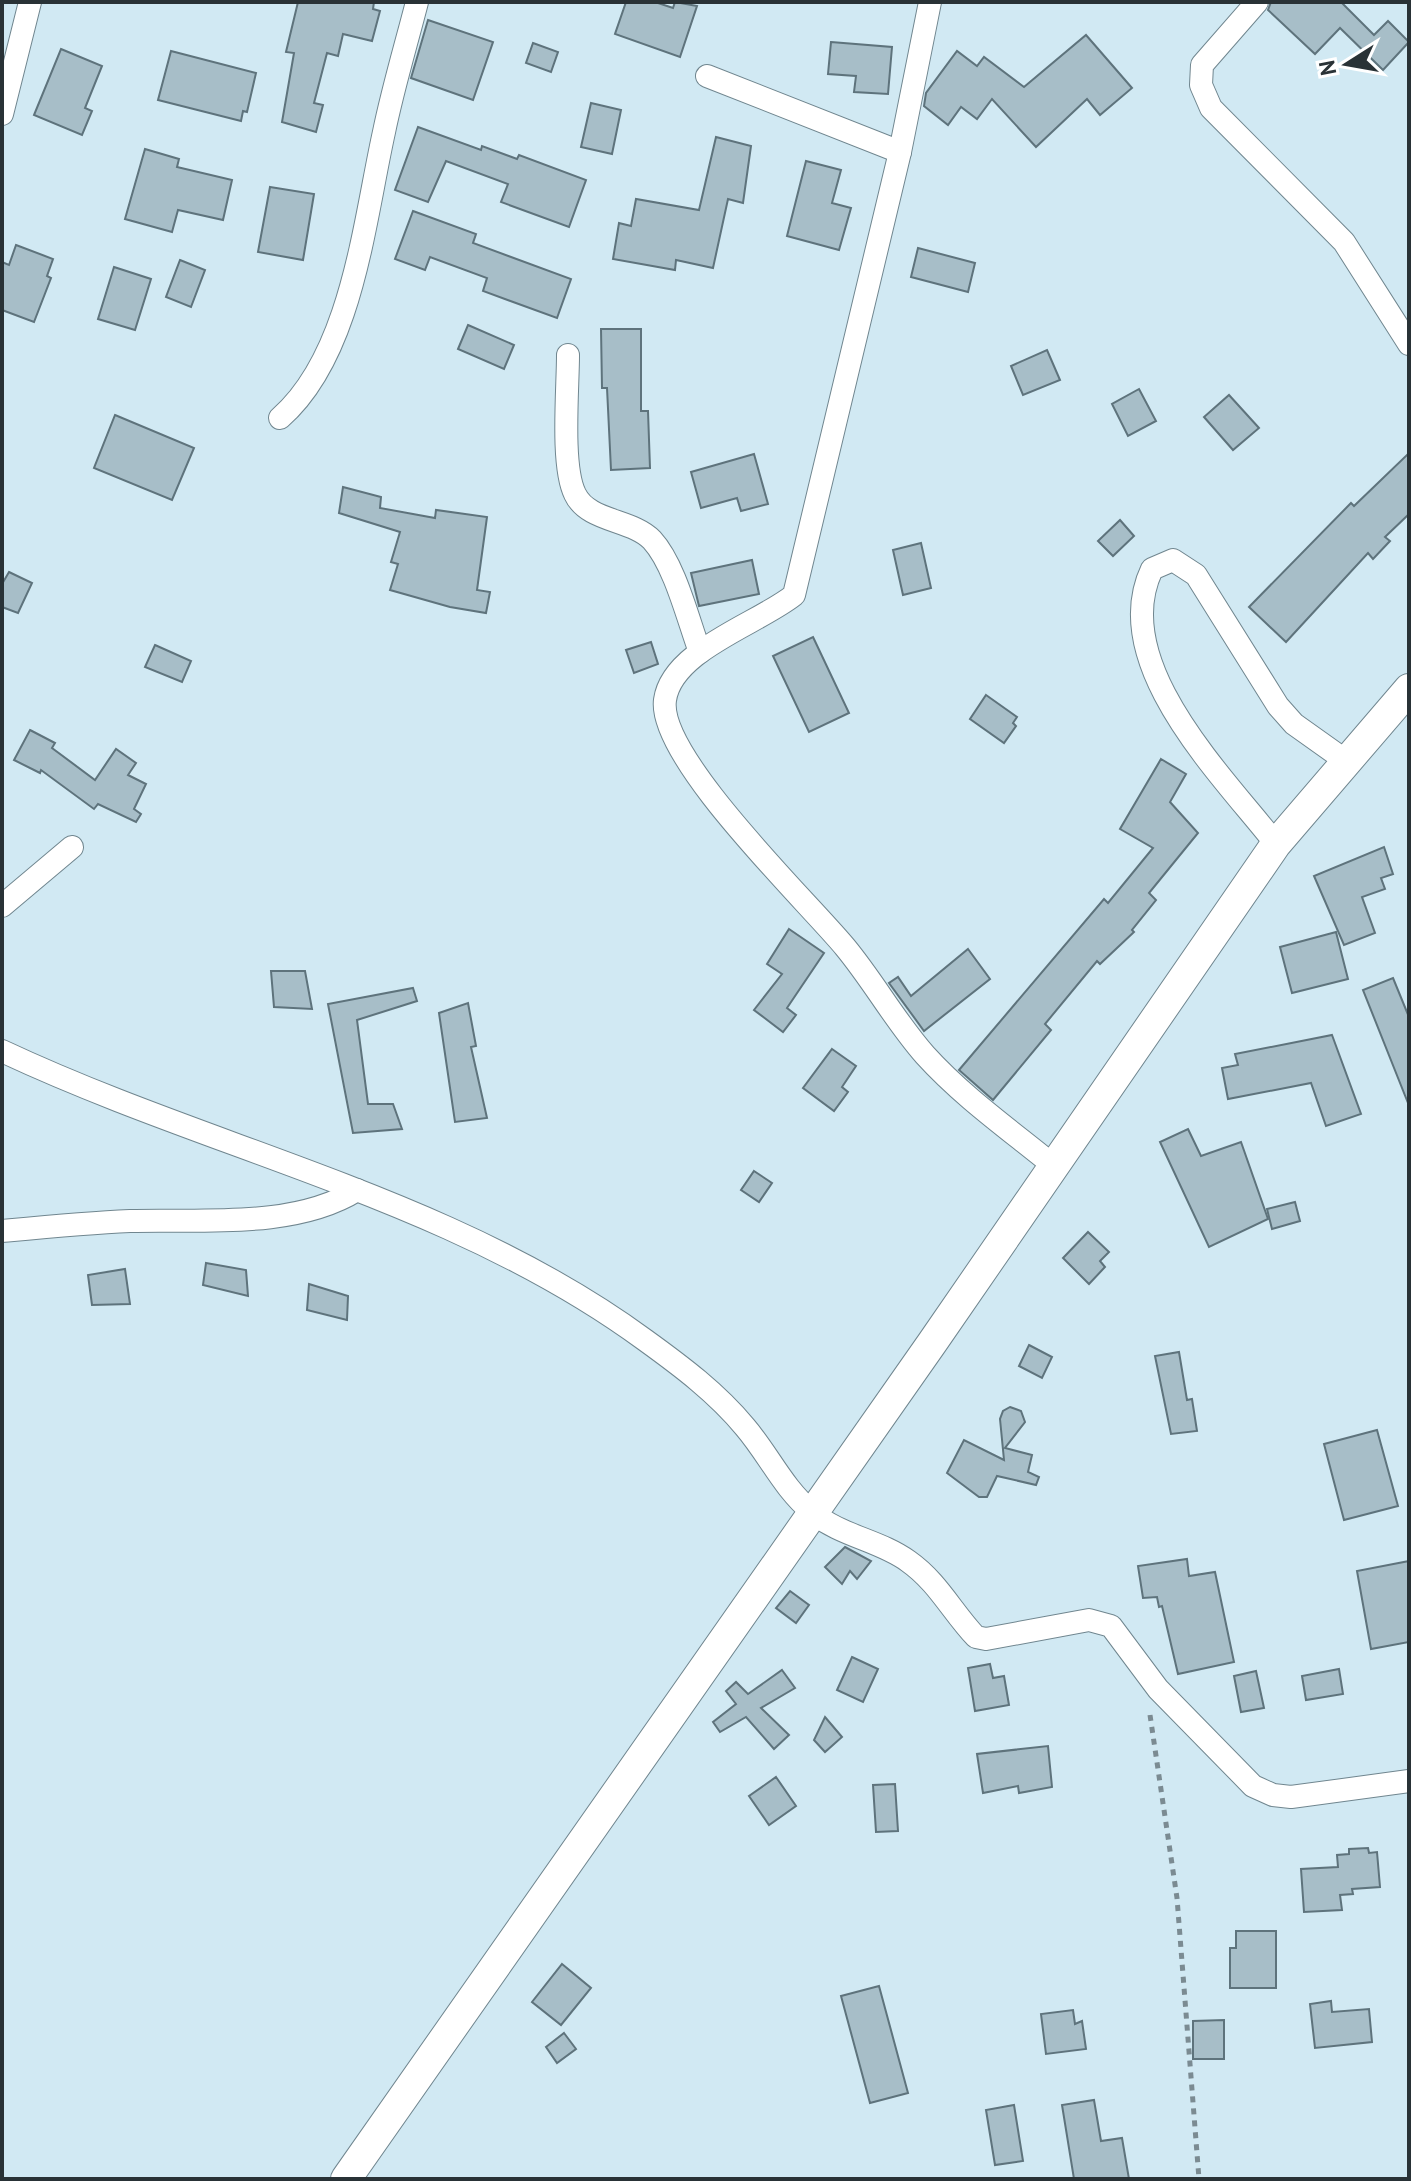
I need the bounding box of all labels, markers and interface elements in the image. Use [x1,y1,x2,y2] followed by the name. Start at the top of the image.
[1307,24,1387,104] north arrow
[1312,58,1342,78] text: N

